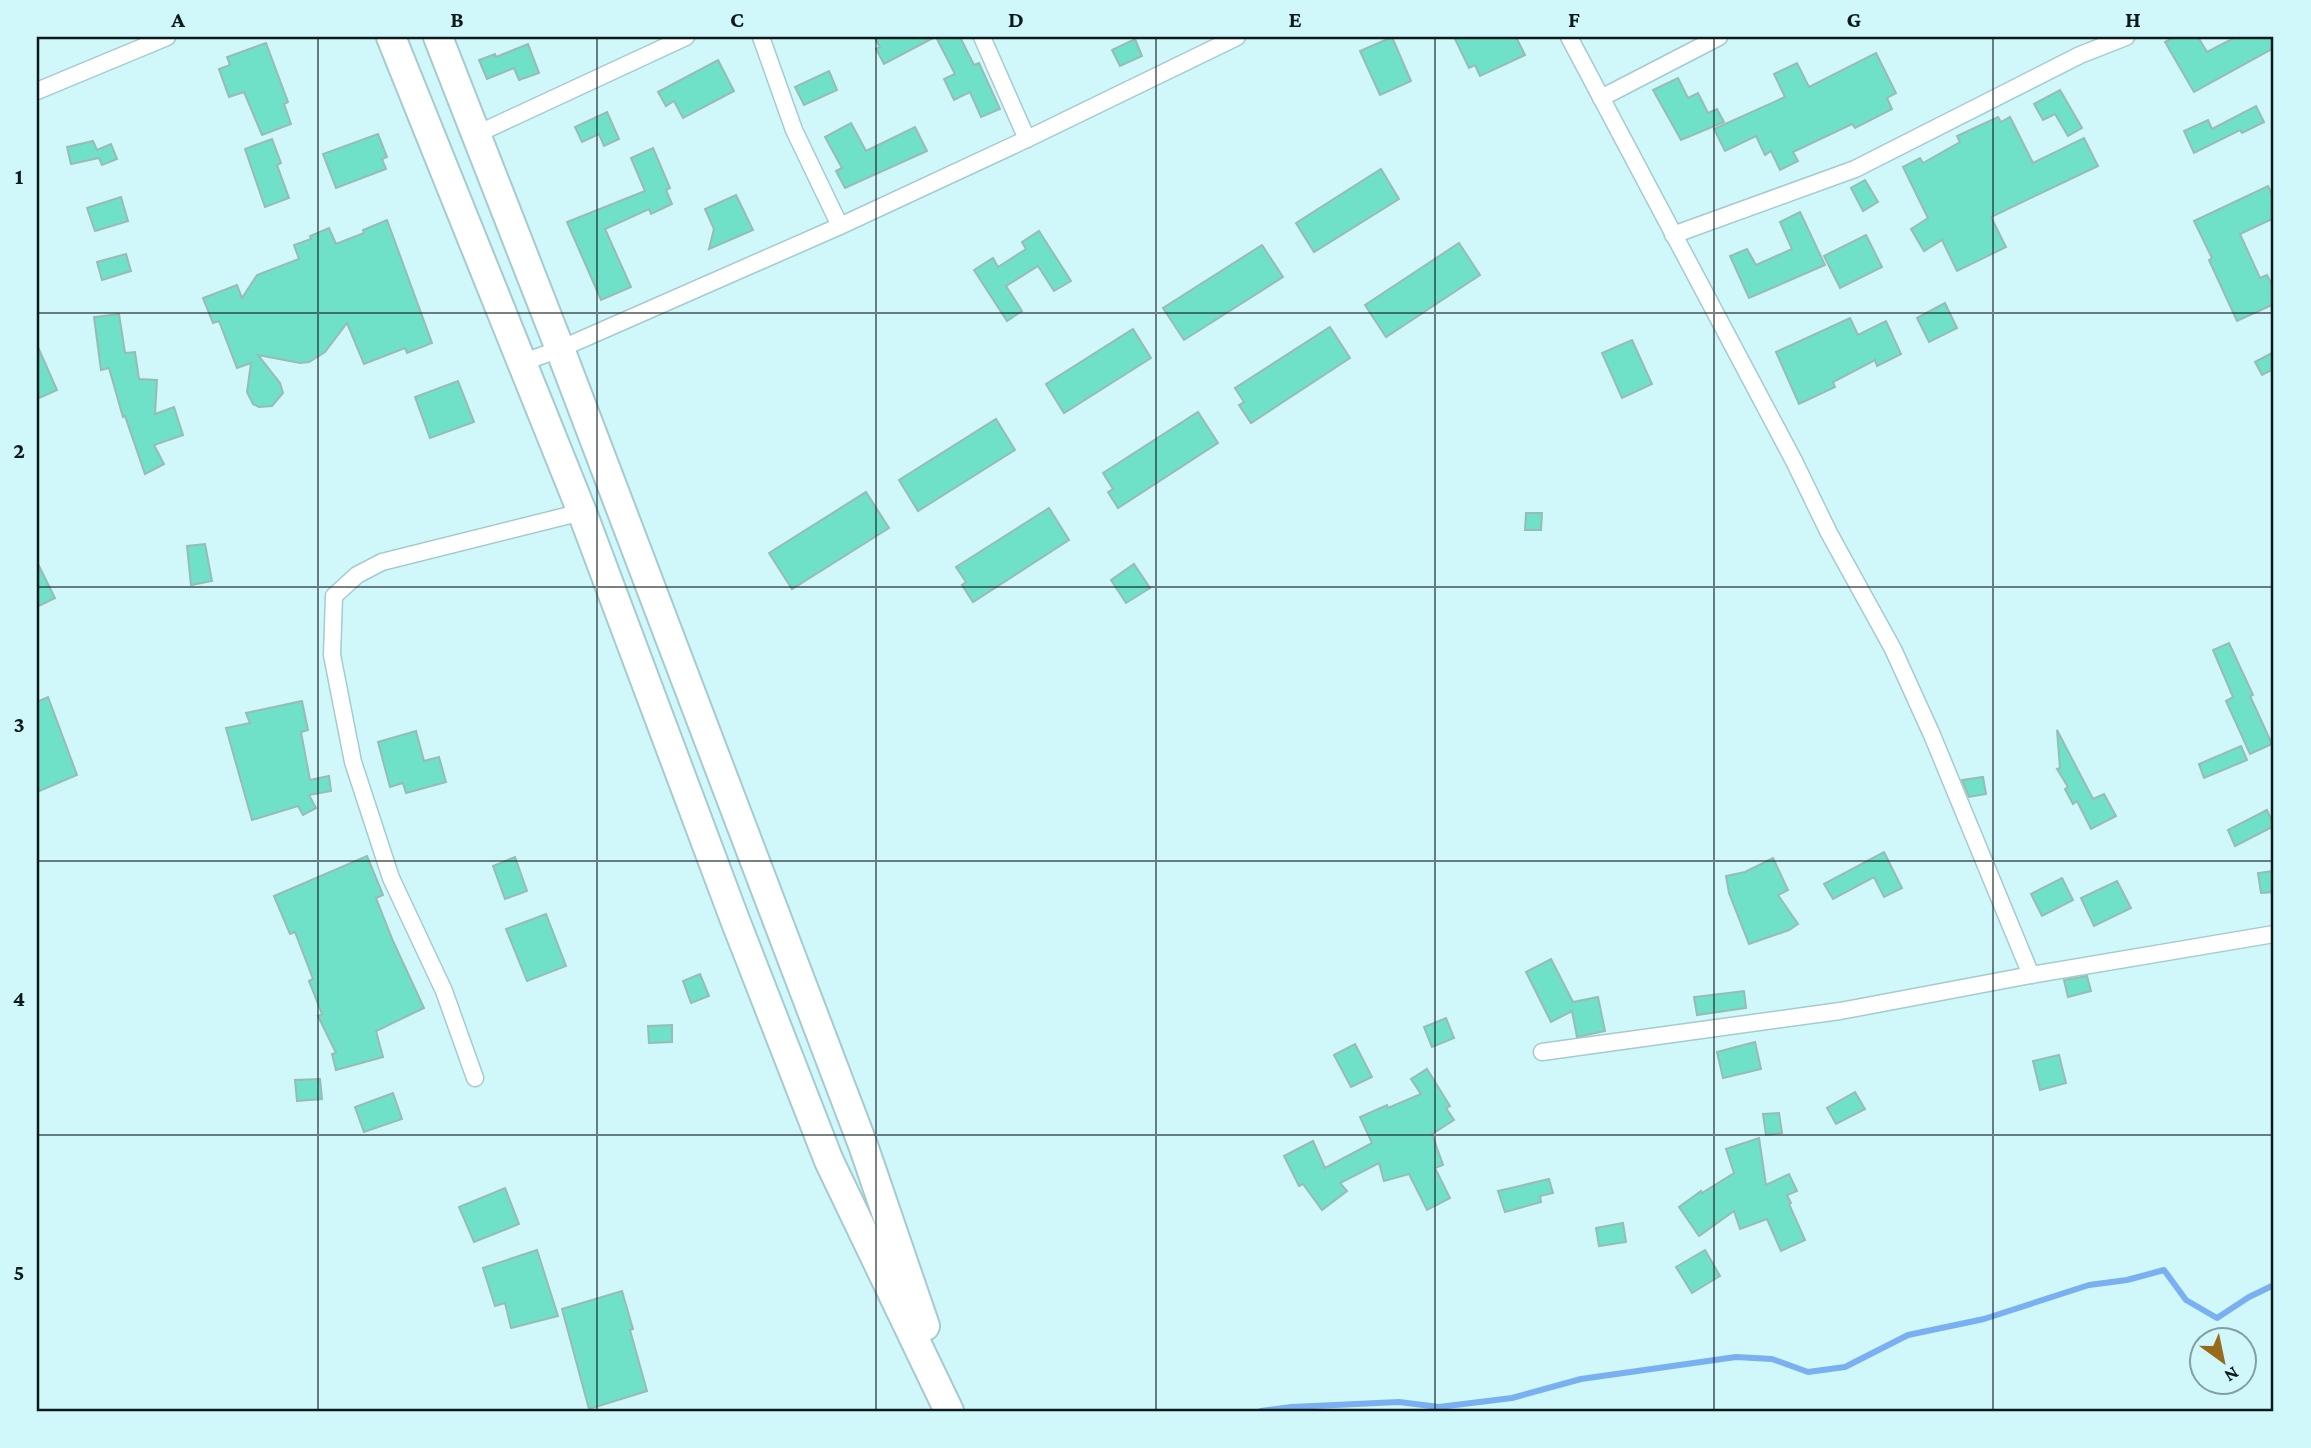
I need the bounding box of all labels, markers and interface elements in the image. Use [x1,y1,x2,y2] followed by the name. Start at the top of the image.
[170,6,185,32] text: A
[450,6,464,32] text: B
[730,6,744,32] text: C
[1008,6,1024,32] text: D
[1288,6,1302,32] text: E
[1568,6,1580,32] text: F
[1847,6,1862,32] text: G
[2125,6,2141,32] text: H
[15,163,24,189] text: 1
[13,437,25,463] text: 2
[13,711,25,737] text: 3
[13,985,25,1011] text: 4
[13,1259,25,1285] text: 5
[2188,1326,2258,1396] north arrow
[2221,1363,2243,1387] text: N

